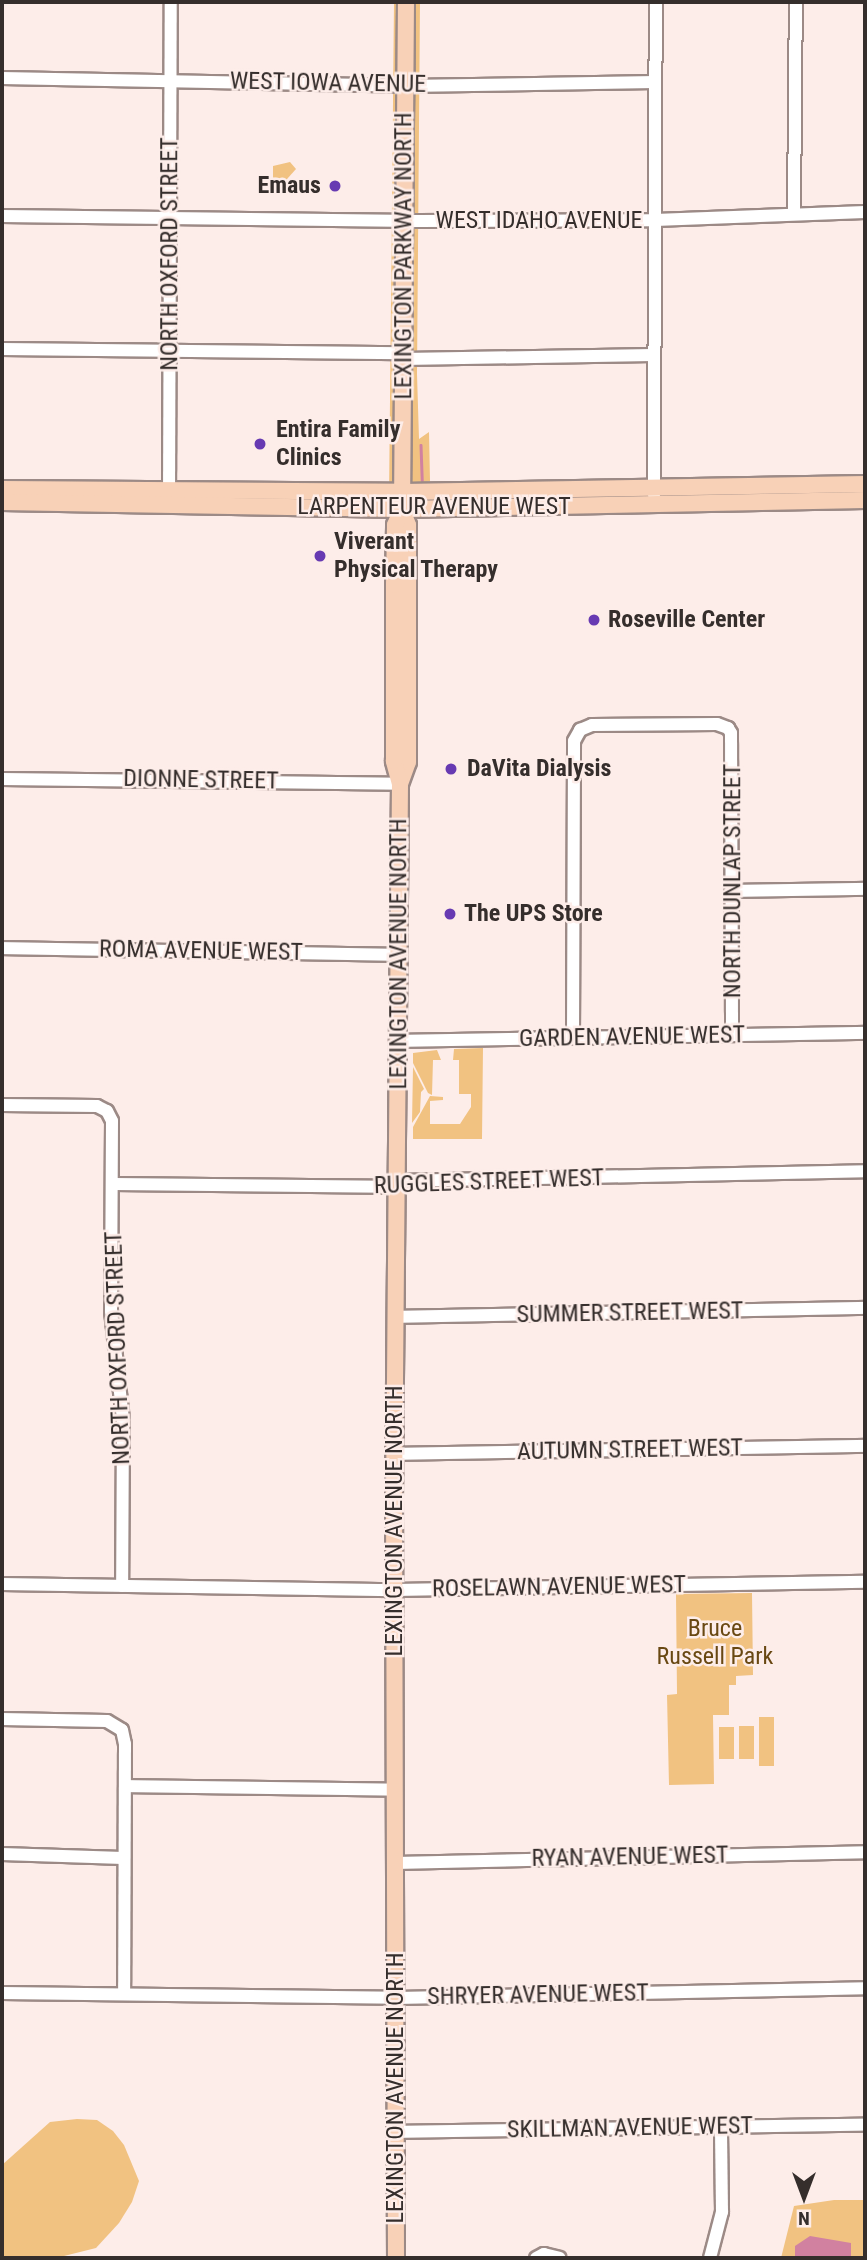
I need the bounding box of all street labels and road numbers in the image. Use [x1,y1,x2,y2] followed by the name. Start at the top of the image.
[229,67,427,99] street label: WEST IOWA AVENUE
[390,112,418,400] street label: LEXINGTON PARKWAY NORTH
[156,137,184,371] street label: NORTH OXFORD STREET
[435,207,643,235] street label: WEST IDAHO AVENUE
[297,493,571,521] street label: LARPENTEUR AVENUE WEST
[123,764,279,796] street label: DIONNE STREET
[719,764,747,998] street label: NORTH DUNLAP STREET
[385,818,413,1090] street label: LEXINGTON AVENUE NORTH
[99,935,303,967] street label: ROMA AVENUE WEST
[519,1021,745,1053] street label: GARDEN AVENUE WEST
[373,1164,605,1200] street label: RUGGLES STREET WEST
[100,1231,136,1465] street label: NORTH OXFORD STREET
[516,1297,744,1329] street label: SUMMER STREET WEST
[381,1385,409,1657] street label: LEXINGTON AVENUE NORTH
[517,1434,743,1466] street label: AUTUMN STREET WEST
[432,1570,686,1604] street label: ROSELAWN AVENUE WEST
[531,1841,729,1873] street label: RYAN AVENUE WEST
[382,1952,410,2224] street label: LEXINGTON AVENUE NORTH
[427,1979,649,2011] street label: SHRYER AVENUE WEST
[507,2111,753,2145] street label: SKILLMAN AVENUE WEST

